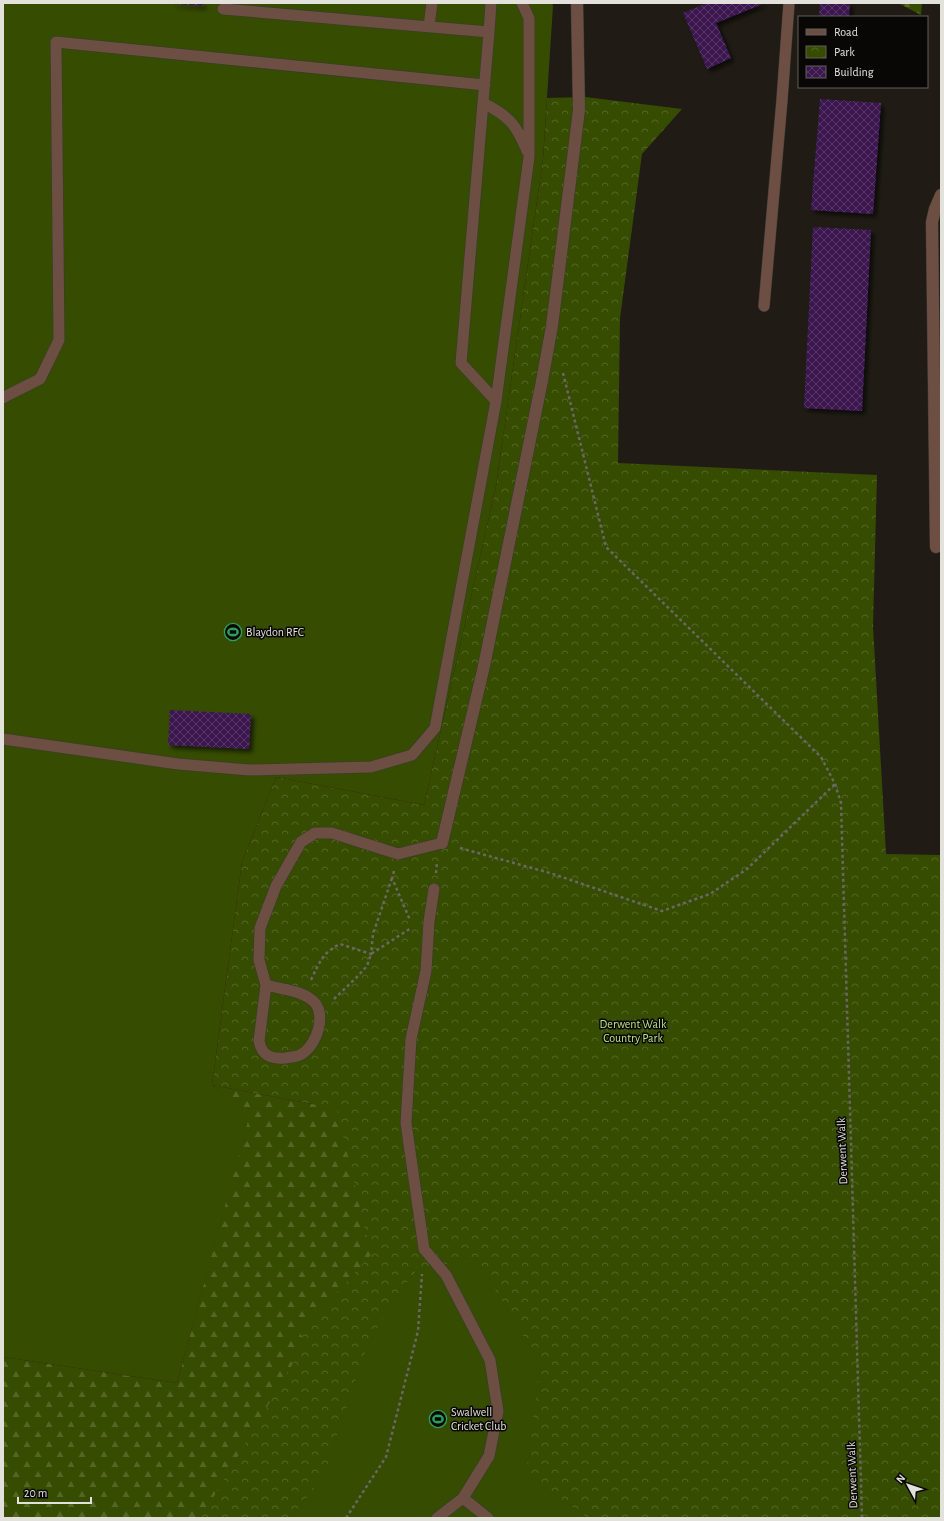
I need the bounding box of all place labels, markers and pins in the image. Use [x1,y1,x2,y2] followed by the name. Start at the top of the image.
[223,622,243,642] sports icon: Blaydon RFC
[246,626,304,639] place label: Blaydon RFC
[451,1406,507,1432] place label: Swalwell Cricket Club
[428,1409,448,1429] sports icon: Swalwell Cricket Club

